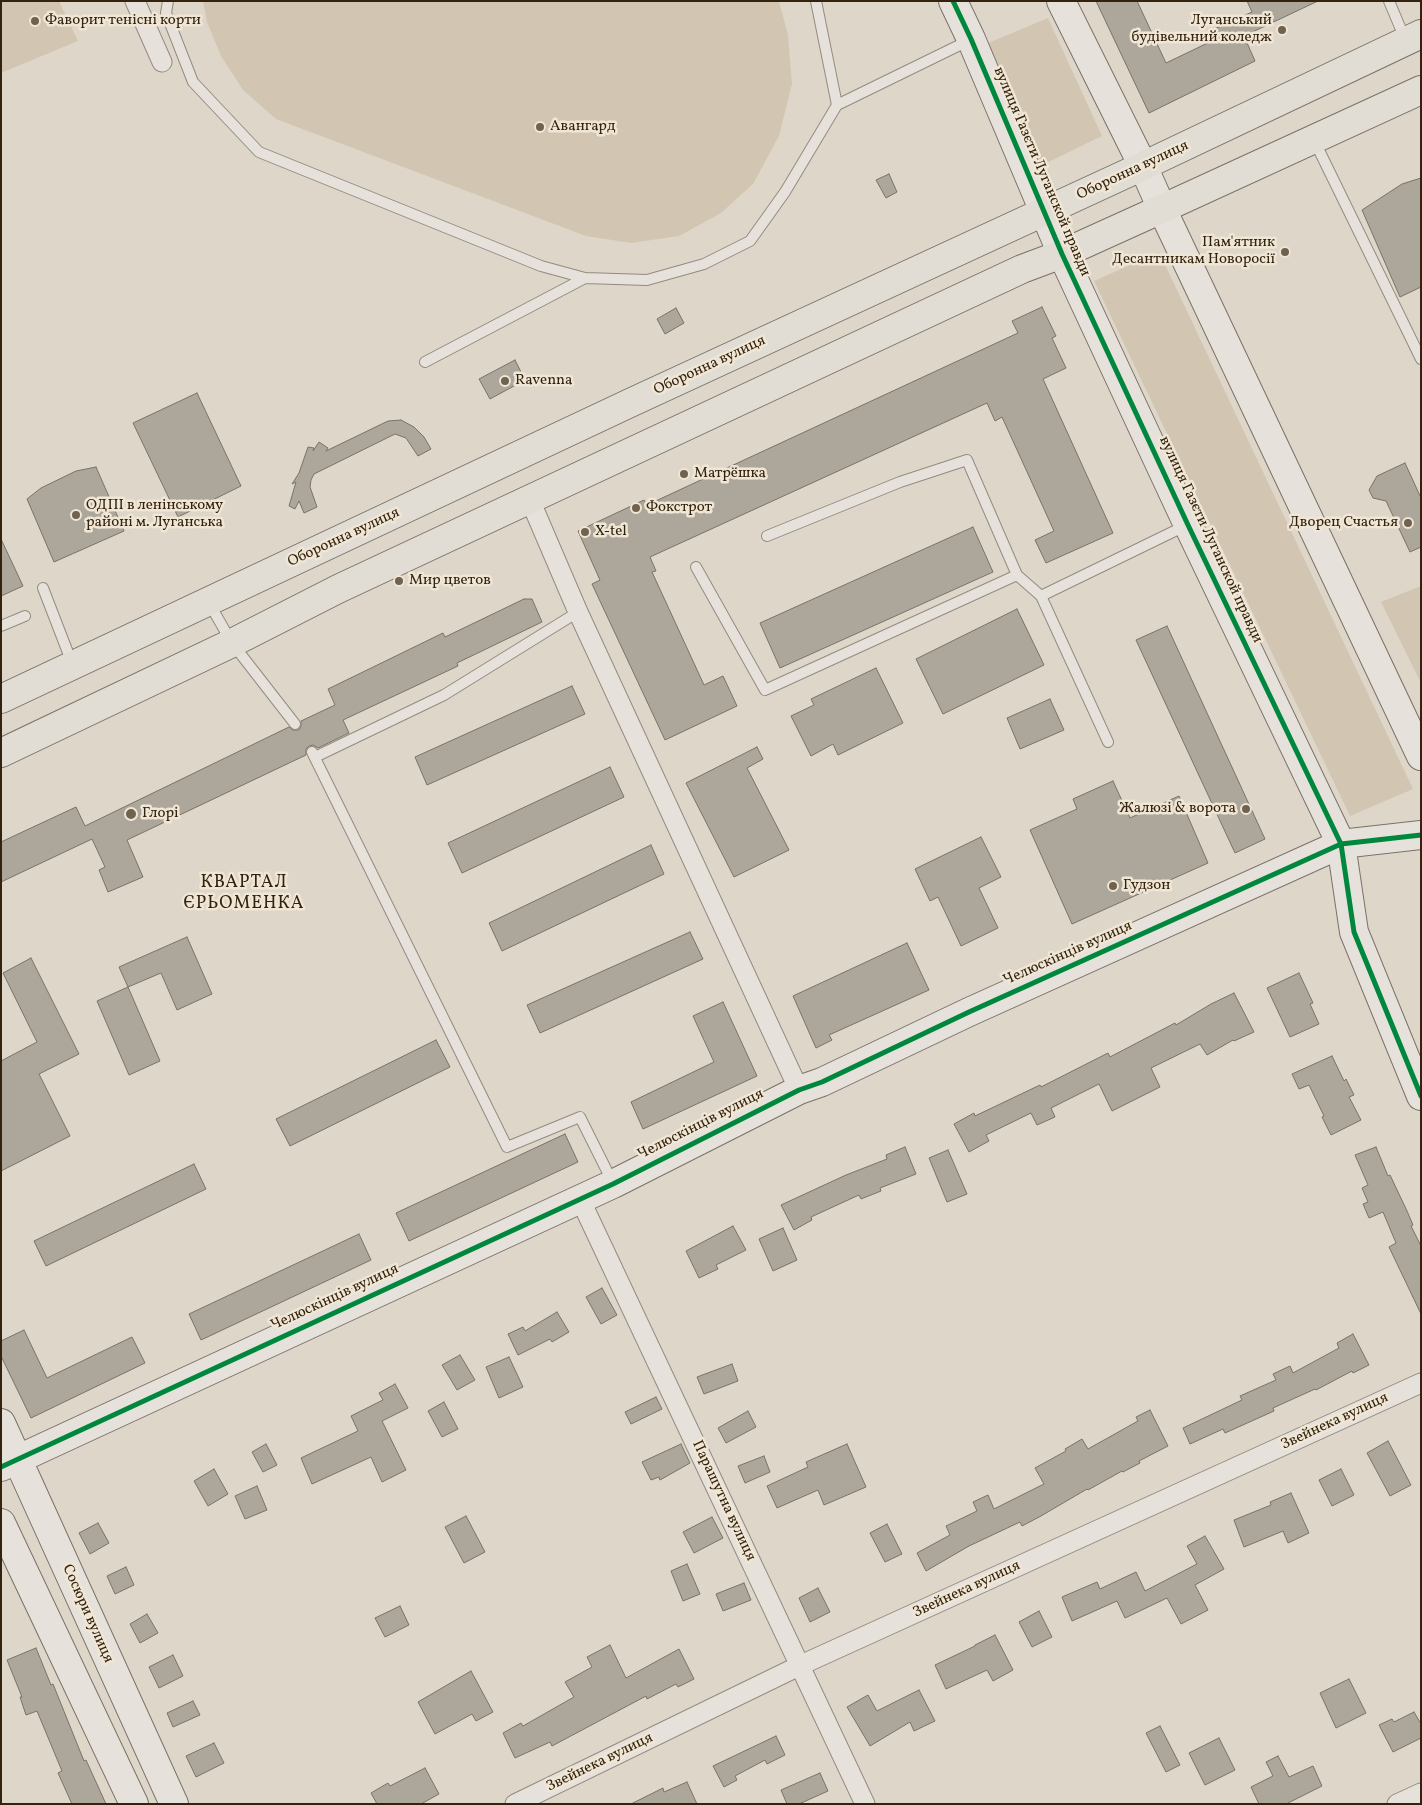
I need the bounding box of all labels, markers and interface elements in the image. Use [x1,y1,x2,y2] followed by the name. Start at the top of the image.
[45,12,201,30] place label: Фаворит тенісні корти
[1131,12,1272,47] place label: Луганський будівельний коледж
[29,15,41,27] marker: Фаворит тенісні корти
[1276,24,1288,36] marker: Луганський будівельний коледж
[989,65,1093,279] street label: вулиця Газєти Луганской правди
[550,118,615,136] place label: Авангард
[534,121,546,133] marker: Авангард
[1074,137,1192,205] street label: Оборонна вулиця
[1112,234,1275,269] place label: Пам'ятник Десантникам Новоросії
[1279,246,1291,258] marker: Пам'ятник Десантникам Новоросії
[651,332,769,400] street label: Оборонна вулиця
[515,372,573,390] place label: Ravenna
[499,375,511,387] marker: Ravenna
[1154,434,1266,646] street label: вулиця Газєти Луганской правди
[694,465,766,483] place label: Матрёшка
[678,468,690,480] marker: Матрёшка
[86,497,223,532] place label: ОДПІ в ленінському районі м. Луганська
[646,499,712,517] place label: Фокстрот
[630,502,642,514] marker: Фокстрот
[285,504,403,572] street label: Оборонна вулиця
[70,509,82,521] marker: ОДПІ в ленінському районі м. Луганська
[1289,514,1398,532] place label: Дворец Счастья
[1402,517,1414,529] marker: Дворец Счастья
[595,523,627,541] place label: X-tel
[579,526,591,538] marker: X-tel
[409,572,491,590] place label: Мир цветов
[393,575,405,587] marker: Мир цветов
[1119,800,1236,818] place label: Жалюзі & ворота
[1240,803,1252,815] marker: Жалюзі & ворота
[142,805,178,823] place label: Глорі
[124,807,138,821] marker: Глорі
[182,873,306,916] district label: КВАРТАЛ ЄРЬОМЕНКА
[1123,877,1170,895] place label: Гудзон
[1107,880,1119,892] marker: Гудзон
[1001,918,1135,990] street label: Челюскінців вулиця
[635,1085,767,1165] street label: Челюскінців вулиця
[268,1260,402,1336] street label: Челюскінців вулиця
[1279,1389,1391,1455] street label: Звейнека вулиця
[687,1438,759,1564] street label: Парашутна вулиця
[911,1557,1023,1623] street label: Звейнека вулиця
[57,1562,117,1666] street label: Сосюри вулиця
[544,1729,656,1797] street label: Звейнека вулиця

